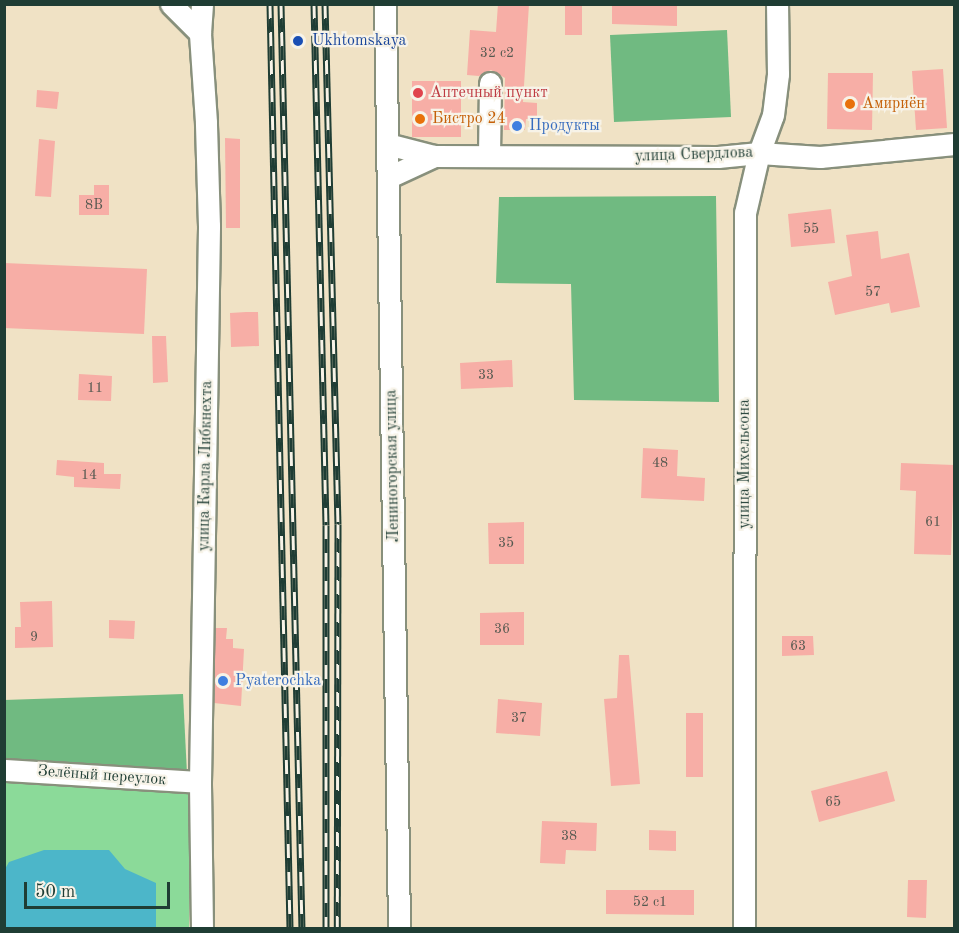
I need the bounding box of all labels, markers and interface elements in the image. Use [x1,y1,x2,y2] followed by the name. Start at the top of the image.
[312,31,407,51] place label: Ukhtomskaya
[289,32,307,50] marker: Ukhtomskaya
[480,45,514,61] house number: 32 с2
[430,83,548,103] place label: Аптечный пункт
[411,86,425,100] marker: Аптечный пункт
[862,94,925,114] place label: Амириён
[843,97,857,111] marker: Амириён
[432,109,506,129] place label: Бистро 24
[413,112,427,126] marker: Бистро 24
[529,116,600,136] place label: Продукты
[510,119,524,133] marker: Продукты
[634,143,754,167] street label: улица Свердлова
[85,197,103,213] house number: 8В
[803,221,819,237] house number: 55
[865,284,881,300] house number: 57
[478,367,494,383] house number: 33
[87,380,103,396] house number: 11
[195,381,217,551] street label: улица Карла Либкнехта
[382,389,404,543] street label: Лениногорская улица
[735,399,755,529] street label: улица Михельсона
[652,455,668,471] house number: 48
[81,467,97,483] house number: 14
[925,514,941,530] house number: 61
[498,535,514,551] house number: 35
[494,621,510,637] house number: 36
[30,629,38,645] house number: 9
[790,638,806,654] house number: 63
[235,671,321,691] place label: Pyaterochka
[216,674,230,688] marker: Pyaterochka
[511,710,527,726] house number: 37
[37,762,167,790] street label: Зелёный переулок
[825,794,841,810] house number: 65
[561,828,577,844] house number: 38
[27,870,172,908] scale bar
[35,883,75,901] text: 50 m
[633,894,667,910] house number: 52 с1

